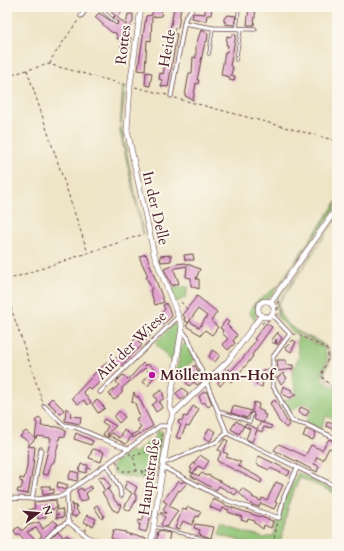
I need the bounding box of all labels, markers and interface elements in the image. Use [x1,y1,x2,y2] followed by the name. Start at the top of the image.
[111,24,135,66] street label: Rottes
[154,27,180,69] street label: Heide
[138,169,174,247] street label: In der Delle
[91,306,171,384] street label: Auf der Wiese
[160,365,277,385] place label: Möllemann-Hof
[147,370,157,380] marker: Möllemann-Hof
[134,437,164,517] street label: Hauptstraße
[18,493,58,533] north arrow
[39,504,56,517] text: N

